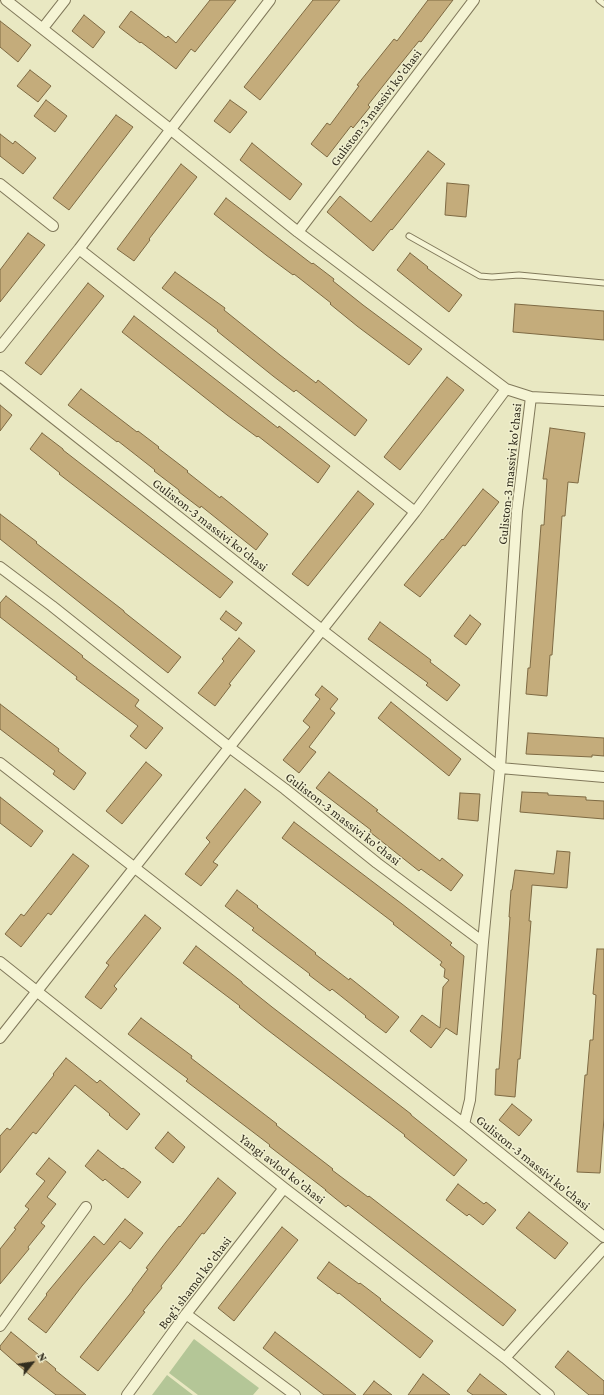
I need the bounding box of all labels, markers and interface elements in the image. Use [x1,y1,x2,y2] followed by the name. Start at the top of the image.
[327,47,425,169] street label: Guliston-3 massivi ko'chasi
[495,402,525,546] street label: Guliston-3 massivi ko'chasi
[149,475,271,575] street label: Guliston-3 massivi ko'chasi
[282,769,404,869] street label: Guliston-3 massivi ko'chasi
[473,1112,593,1214] street label: Guliston-3 massivi ko'chasi
[236,1131,328,1207] street label: Yangi avlod ko'chasi
[155,1234,235,1332] street label: Bog'i shamol ko'chasi
[12,1343,52,1383] north arrow
[35,1351,49,1363] text: N

